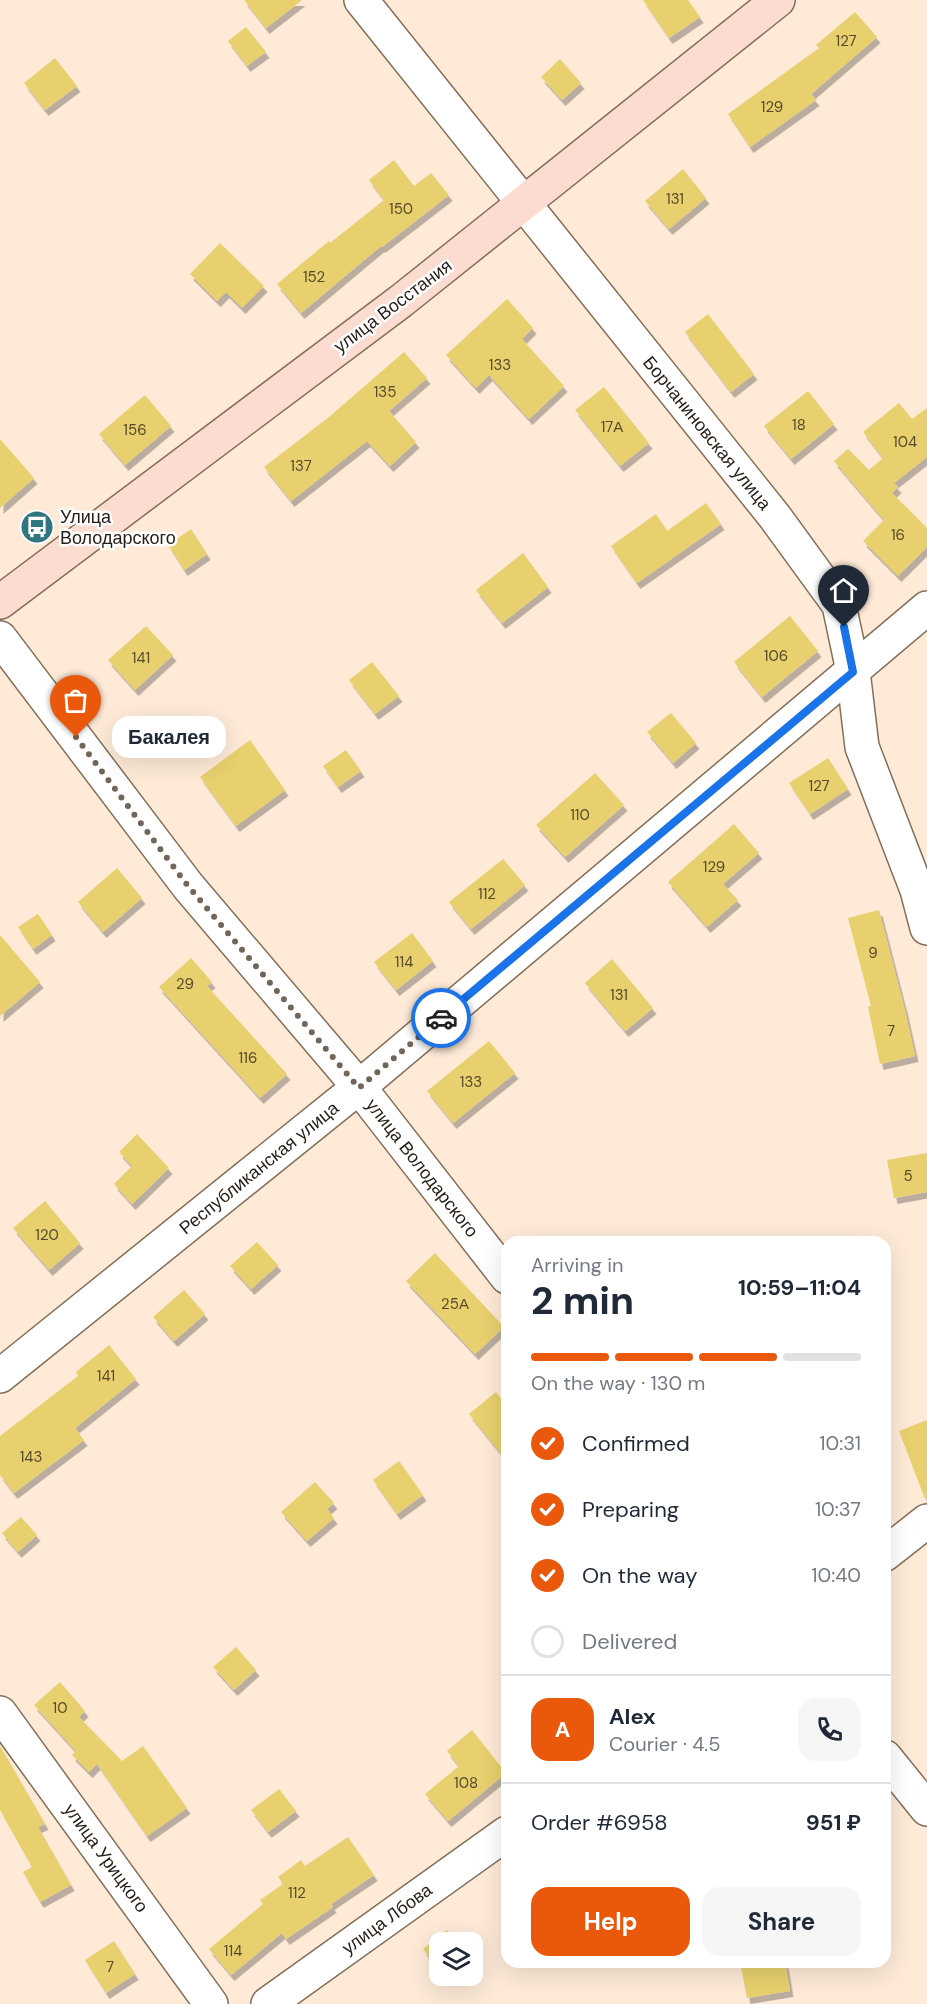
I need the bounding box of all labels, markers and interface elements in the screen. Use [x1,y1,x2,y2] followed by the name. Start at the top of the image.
[835,31,857,51] house number: 127
[761,97,783,117] house number: 129
[666,189,684,209] house number: 131
[389,199,413,219] house number: 150
[329,254,457,358] street label: улица Восстания
[303,267,325,287] house number: 152
[637,351,777,516] street label: Борчаниновская улица
[489,355,511,375] house number: 133
[374,382,396,402] house number: 135
[792,415,806,435] house number: 18
[601,417,623,437] house number: 17А
[123,420,147,440] house number: 156
[893,432,917,452] house number: 104
[290,456,312,476] house number: 137
[60,505,176,550] place label: Улица Володарского
[19,509,55,545] bus stop icon: Улица Володарского
[891,525,905,545] house number: 16
[818,565,869,627] pin
[827,574,860,607] icon: home
[764,646,788,666] house number: 106
[132,648,150,668] house number: 141
[50,675,101,737] pin
[59,684,92,717] icon: bag
[112,716,226,758] callout: Бакалея
[128,724,210,750] text: Бакалея
[808,776,830,796] house number: 127
[570,805,590,825] house number: 110
[703,857,725,877] house number: 129
[478,884,496,904] house number: 112
[868,943,878,963] house number: 9
[395,952,413,972] house number: 114
[176,974,194,994] house number: 29
[610,985,628,1005] house number: 131
[411,988,471,1048] courier
[425,1002,458,1035] icon: car
[887,1021,895,1041] house number: 7
[239,1048,257,1068] house number: 116
[460,1072,482,1092] house number: 133
[360,1094,484,1242] street label: улица Володарского
[174,1096,345,1240] street label: Республиканская улица
[903,1166,913,1186] house number: 5
[35,1225,59,1245] house number: 120
[531,1252,623,1278] text: Arriving in
[738,1273,861,1302] text: 10:59–11:04
[531,1275,634,1326] text: 2 min
[441,1294,469,1314] house number: 25А
[97,1366,115,1386] house number: 141
[531,1370,705,1396] text: On the way · 130 m
[531,1427,564,1460] icon: check
[582,1429,690,1458] text: Confirmed
[819,1430,861,1456] text: 10:31
[20,1447,42,1467] house number: 143
[531,1493,564,1526] icon: check
[582,1495,679,1524] text: Preparing
[815,1496,861,1522] text: 10:37
[531,1559,564,1592] icon: check
[582,1561,697,1590] text: On the way
[811,1562,861,1588] text: 10:40
[582,1627,677,1656] text: Delivered
[53,1698,67,1718] house number: 10
[798,1698,861,1761] button: phone
[609,1702,656,1731] text: Alex
[555,1715,570,1744] text: A
[609,1731,721,1757] text: Courier · 4.5
[454,1773,478,1793] house number: 108
[58,1799,154,1917] street label: улица Урицкого
[531,1808,668,1837] text: Order #6958
[806,1808,861,1837] text: 951 ₽
[337,1878,438,1960] street label: улица Лбова
[288,1883,306,1903] house number: 112
[531,1887,690,1956] button: Help
[702,1887,861,1956] button: Share
[429,1932,483,1986] map controls
[429,1932,483,1986] button: layers
[224,1941,242,1961] house number: 114
[106,1957,114,1977] house number: 7

